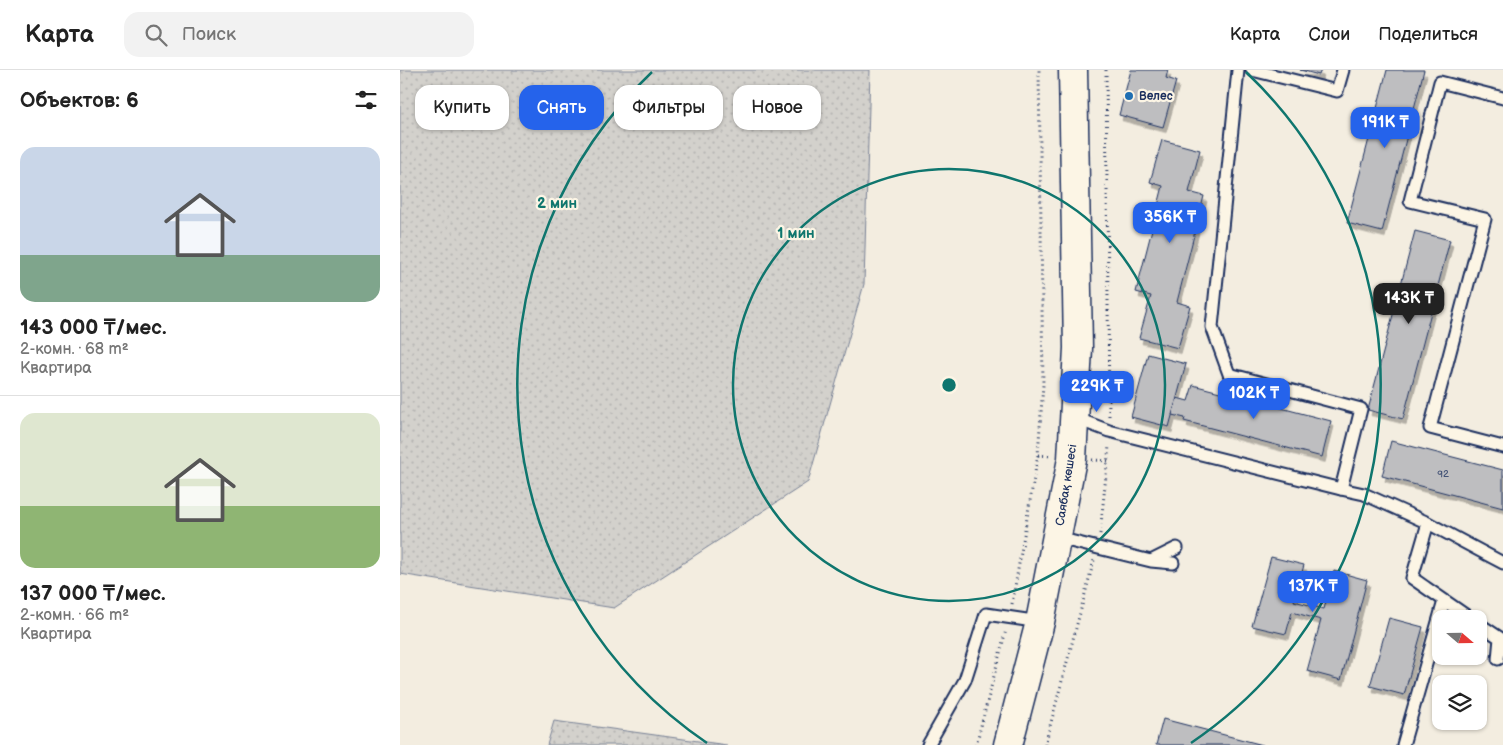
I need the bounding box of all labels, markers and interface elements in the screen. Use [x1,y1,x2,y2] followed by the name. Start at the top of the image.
[124,12,474,57] search box
[25,20,94,49] text: Карта
[142,21,170,49] icon: search
[182,23,236,46] text: Поиск
[1230,24,1280,45] text: Карта
[1308,24,1350,45] text: Слои
[1378,24,1478,45] text: Поделиться
[415,85,509,130] chip: Купить
[519,85,604,130] chip: Снять
[614,85,723,130] chip: Фильтры
[733,85,821,130] chip: Новое
[352,86,380,114] icon: filters
[20,88,139,113] text: Объектов: 6
[1139,89,1173,104] place label: Велес
[1123,90,1135,102] marker: Велес
[1344,106,1426,149] pin: 191K ₸
[1362,113,1408,132] text: 191K ₸
[155,180,245,270] icon: home
[537,194,577,213] text: 2 мин
[1129,202,1211,244] pin: 356K ₸
[1144,208,1196,227] text: 356K ₸
[777,224,815,243] text: 1 мин
[1368,282,1450,325] pin: 143K ₸
[1384,289,1434,308] text: 143K ₸
[20,315,167,340] text: 143 000 ₸/мес.
[20,340,129,359] text: 2-комн. · 68 m²
[20,359,92,378] text: Квартира
[1056,370,1138,413] pin: 229K ₸
[940,376,958,394] centre of rings
[1071,377,1123,396] text: 229K ₸
[1213,378,1295,420] pin: 102K ₸
[1229,384,1279,403] text: 102K ₸
[1053,443,1080,527] street label: Саябақ көшесі
[155,445,245,535] icon: home
[1437,468,1449,480] house number: 92
[1272,570,1354,613] pin: 137K ₸
[1289,577,1337,596] text: 137K ₸
[20,581,166,606] text: 137 000 ₸/мес.
[20,606,129,625] text: 2-комн. · 66 m²
[1432,610,1488,665] north arrow
[1432,610,1487,730] map controls
[20,625,92,644] text: Квартира
[1432,675,1487,730] button: layers

